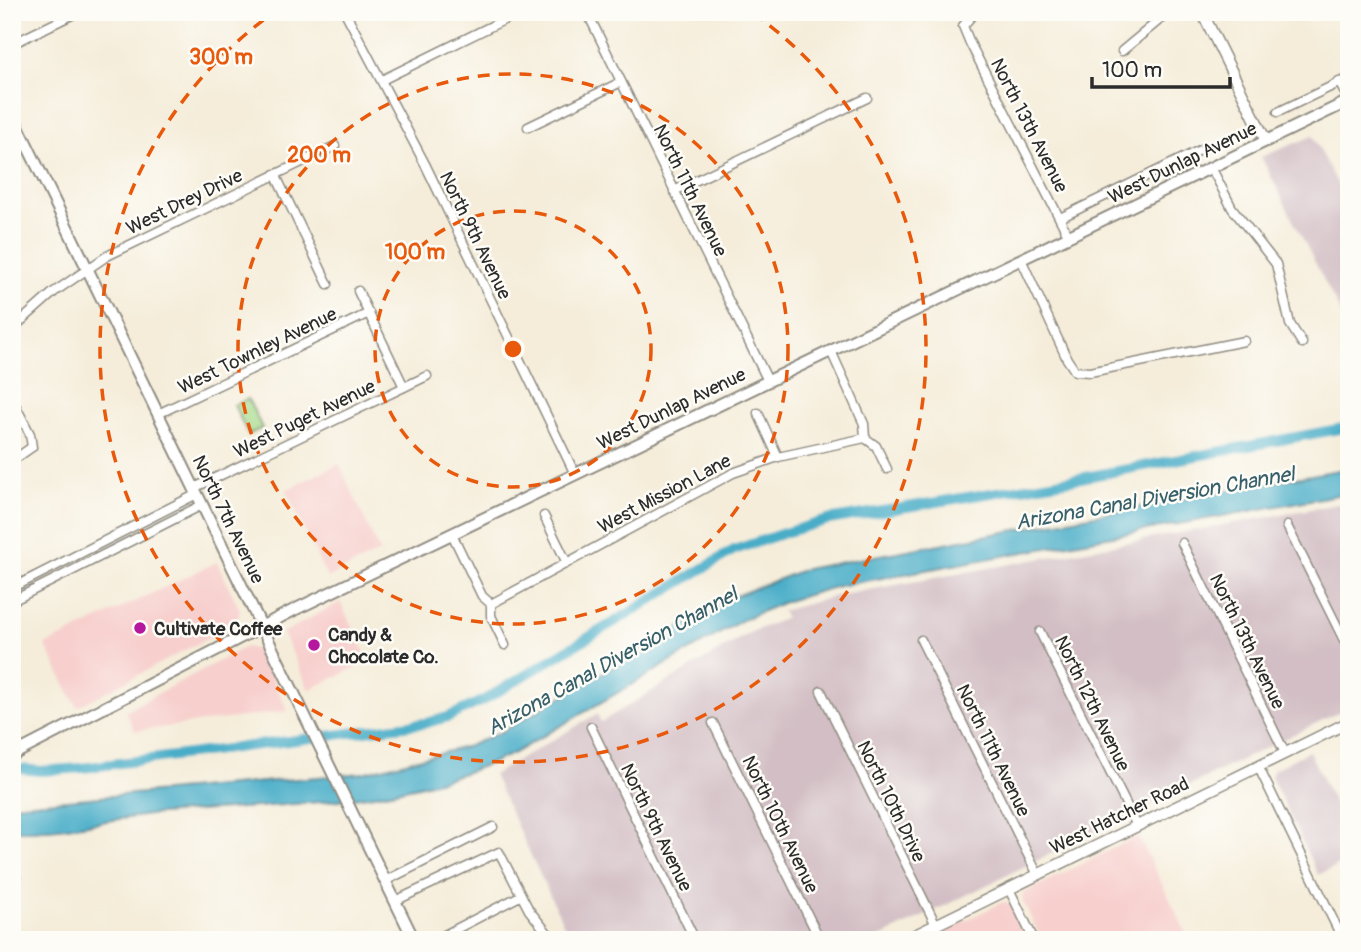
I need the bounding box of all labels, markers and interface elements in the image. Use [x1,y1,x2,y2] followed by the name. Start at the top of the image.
[189,44,253,71] text: 300 m
[1092,46,1230,90] scale bar
[985,54,1074,197] street label: North 13th Avenue
[1102,57,1162,84] text: 100 m
[1104,116,1261,209] street label: West Dunlap Avenue
[648,120,733,261] street label: North 11th Avenue
[287,142,351,169] text: 200 m
[122,163,247,240] street label: West Drey Drive
[434,168,517,304] street label: North 9th Avenue
[385,239,445,266] text: 100 m
[174,302,341,400] street label: West Townley Avenue
[501,337,525,361] centre of rings
[593,362,750,455] street label: West Dunlap Avenue
[230,374,380,464] street label: West Puget Avenue
[594,448,736,539] street label: West Mission Lane
[187,451,270,588] street label: North 7th Avenue
[1013,460,1299,536] water label: Arizona Canal Diversion Channel
[1204,570,1291,714] street label: North 13th Avenue
[482,580,744,742] water label: Arizona Canal Diversion Channel
[154,617,283,641] place label: Cultivate Coffee
[132,620,148,636] marker: Cultivate Coffee
[328,623,439,669] place label: Candy & Chocolate Co.
[1049,632,1136,776] street label: North 12th Avenue
[306,637,322,653] marker: Candy & Chocolate Co.
[951,680,1036,821] street label: North 11th Avenue
[851,737,931,867] street label: North 10th Drive
[736,752,824,898] street label: North 10th Avenue
[615,760,698,896] street label: North 9th Avenue
[1046,772,1193,860] street label: West Hatcher Road

